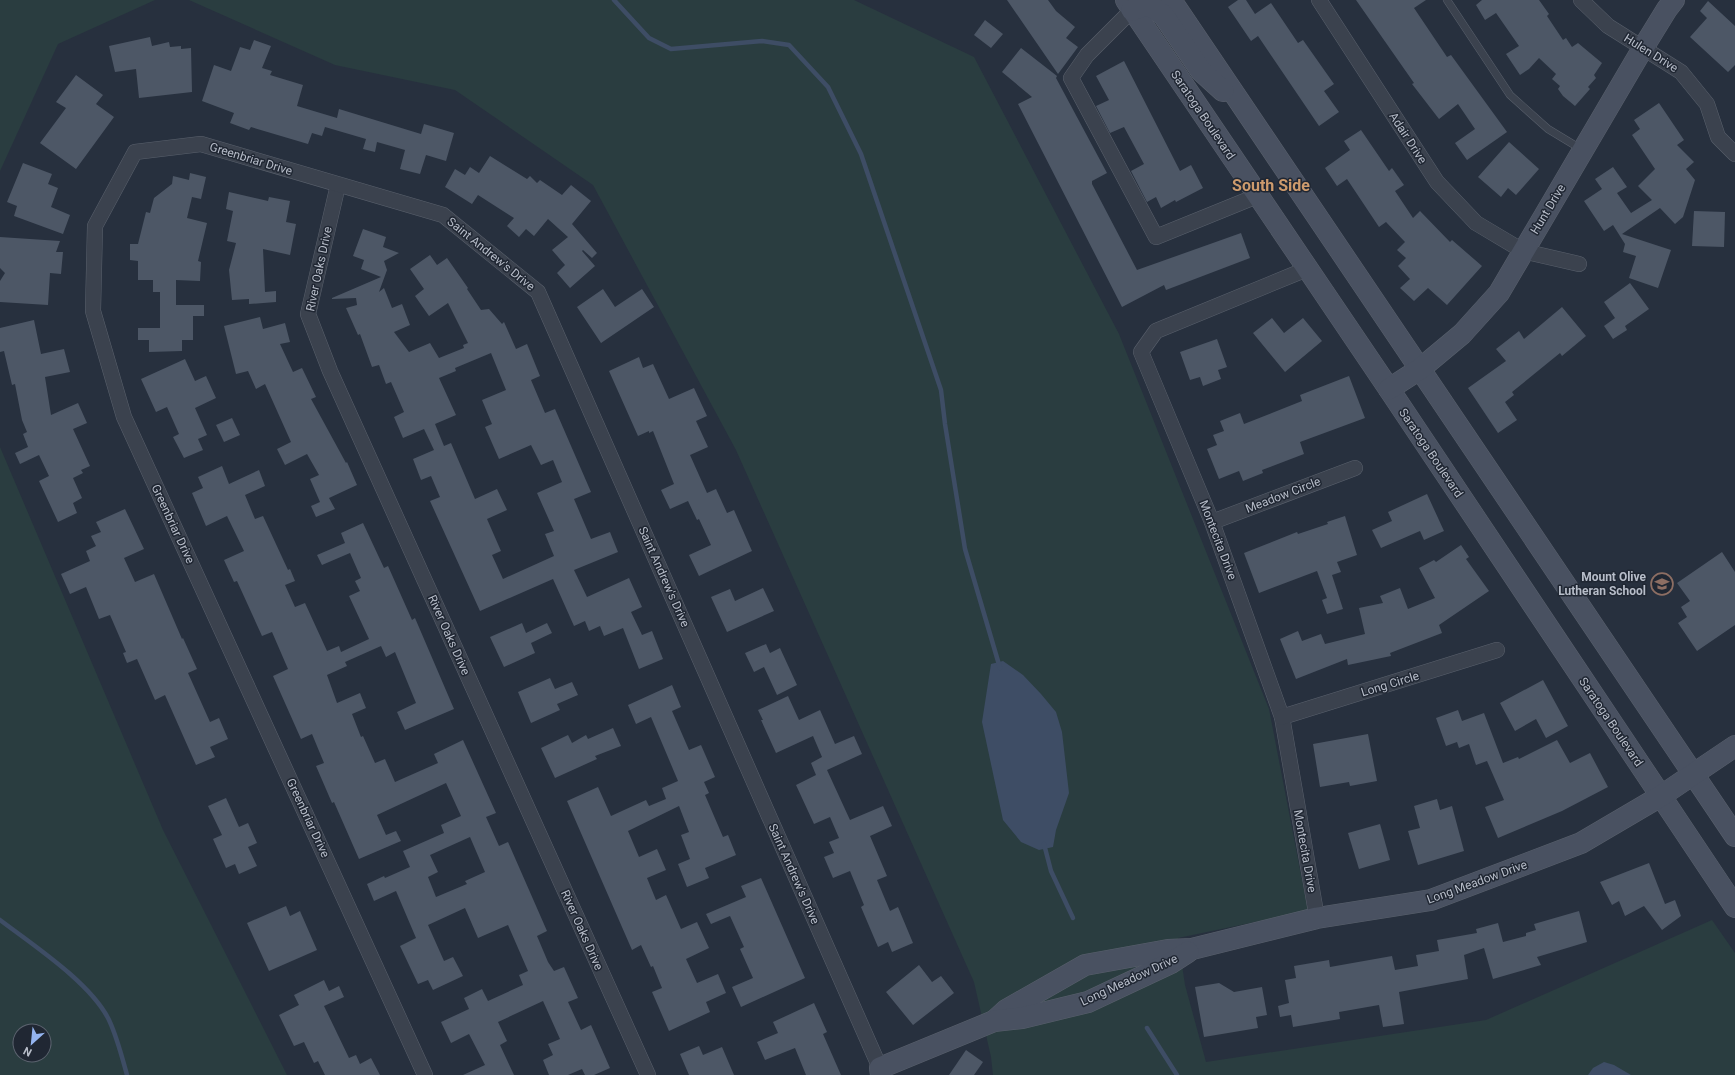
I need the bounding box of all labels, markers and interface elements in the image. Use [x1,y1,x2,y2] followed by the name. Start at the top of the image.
[1621,31,1681,75] street label: Hulen Drive
[1168,68,1238,162] street label: Saratoga Boulevard
[1386,110,1430,166] street label: Adair Drive
[208,140,294,178] street label: Greenbriar Drive
[1232,176,1310,195] district label: South Side
[1528,182,1568,236] street label: Hunt Drive
[444,214,538,294] street label: Saint Andrew's Drive
[303,225,335,313] street label: River Oaks Drive
[1396,406,1466,500] street label: Saratoga Boulevard
[1244,474,1322,516] street label: Meadow Circle
[149,482,197,566] street label: Greenbriar Drive
[1196,498,1240,582] street label: Montecita Drive
[636,525,692,629] street label: Saint Andrew's Drive
[1558,570,1647,598] place label: Mount Olive Lutheran School
[1649,571,1675,597] school or university icon: Mount Olive Lutheran School
[425,593,473,677] street label: River Oaks Drive
[1359,669,1421,699] street label: Long Circle
[1576,675,1646,769] street label: Saratoga Boulevard
[284,776,332,860] street label: Greenbriar Drive
[1291,809,1319,893] street label: Montecita Drive
[766,822,822,926] street label: Saint Andrew's Drive
[1425,857,1529,907] street label: Long Meadow Drive
[558,888,606,972] street label: River Oaks Drive
[1078,951,1180,1009] street label: Long Meadow Drive
[12,1023,52,1063] north arrow
[21,1044,34,1059] text: N

